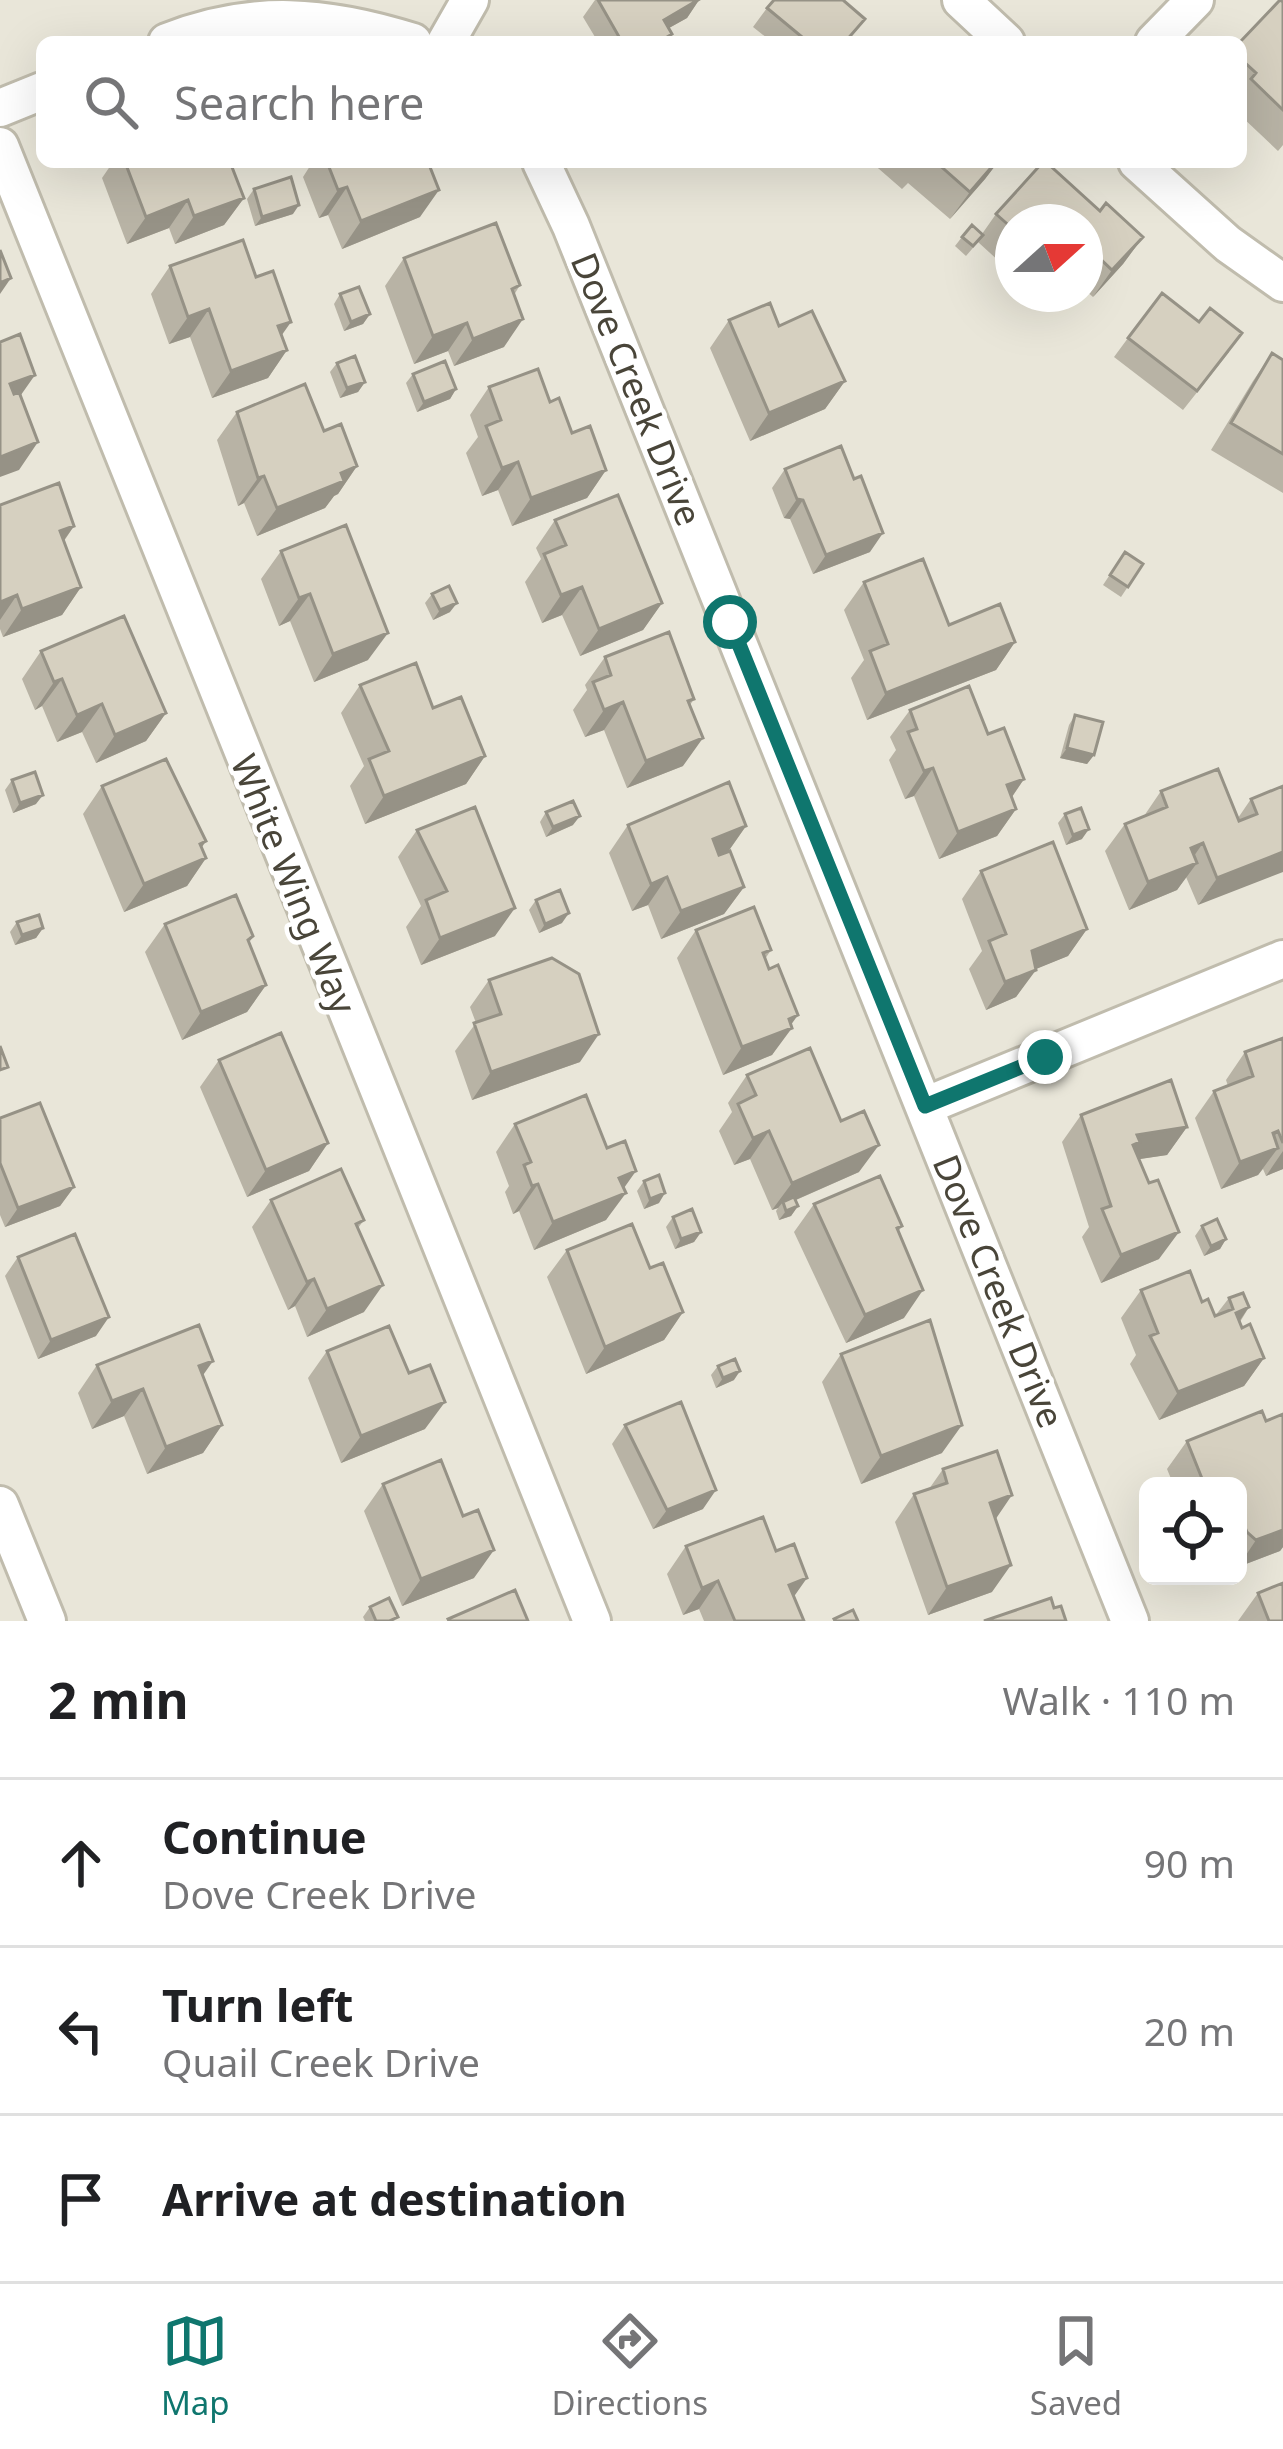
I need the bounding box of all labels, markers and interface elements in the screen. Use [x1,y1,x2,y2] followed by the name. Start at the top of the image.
[36,36,1247,168] search box
[78,69,144,135] icon: search
[174,72,424,133] text: Search here
[995,204,1103,312] north arrow
[560,245,714,533] street label: Dove Creek Drive
[703,595,757,649] route start
[220,747,369,1021] street label: White Wing Way
[1018,1030,1072,1084] route end
[922,1147,1076,1435] street label: Dove Creek Drive
[1139,1477,1247,1585] map controls
[1139,1477,1247,1585] button: locate
[48,1664,189,1734] text: 2 min
[1002,1673,1235,1726] text: Walk · 110 m
[162,1806,367,1867] text: Continue
[48,1830,114,1896] icon: ahead
[1144,1836,1235,1889] text: 90 m
[162,1867,477,1920] text: Dove Creek Drive
[162,1974,353,2035] text: Turn left
[48,1998,114,2064] icon: left
[1144,2004,1235,2057] text: 20 m
[162,2035,480,2088] text: Quail Creek Drive
[48,2166,114,2232] icon: arrive
[162,2168,627,2229] text: Arrive at destination
[161,2308,230,2425] tab: Map
[551,2308,708,2425] tab: Directions
[1030,2308,1122,2425] tab: Saved

